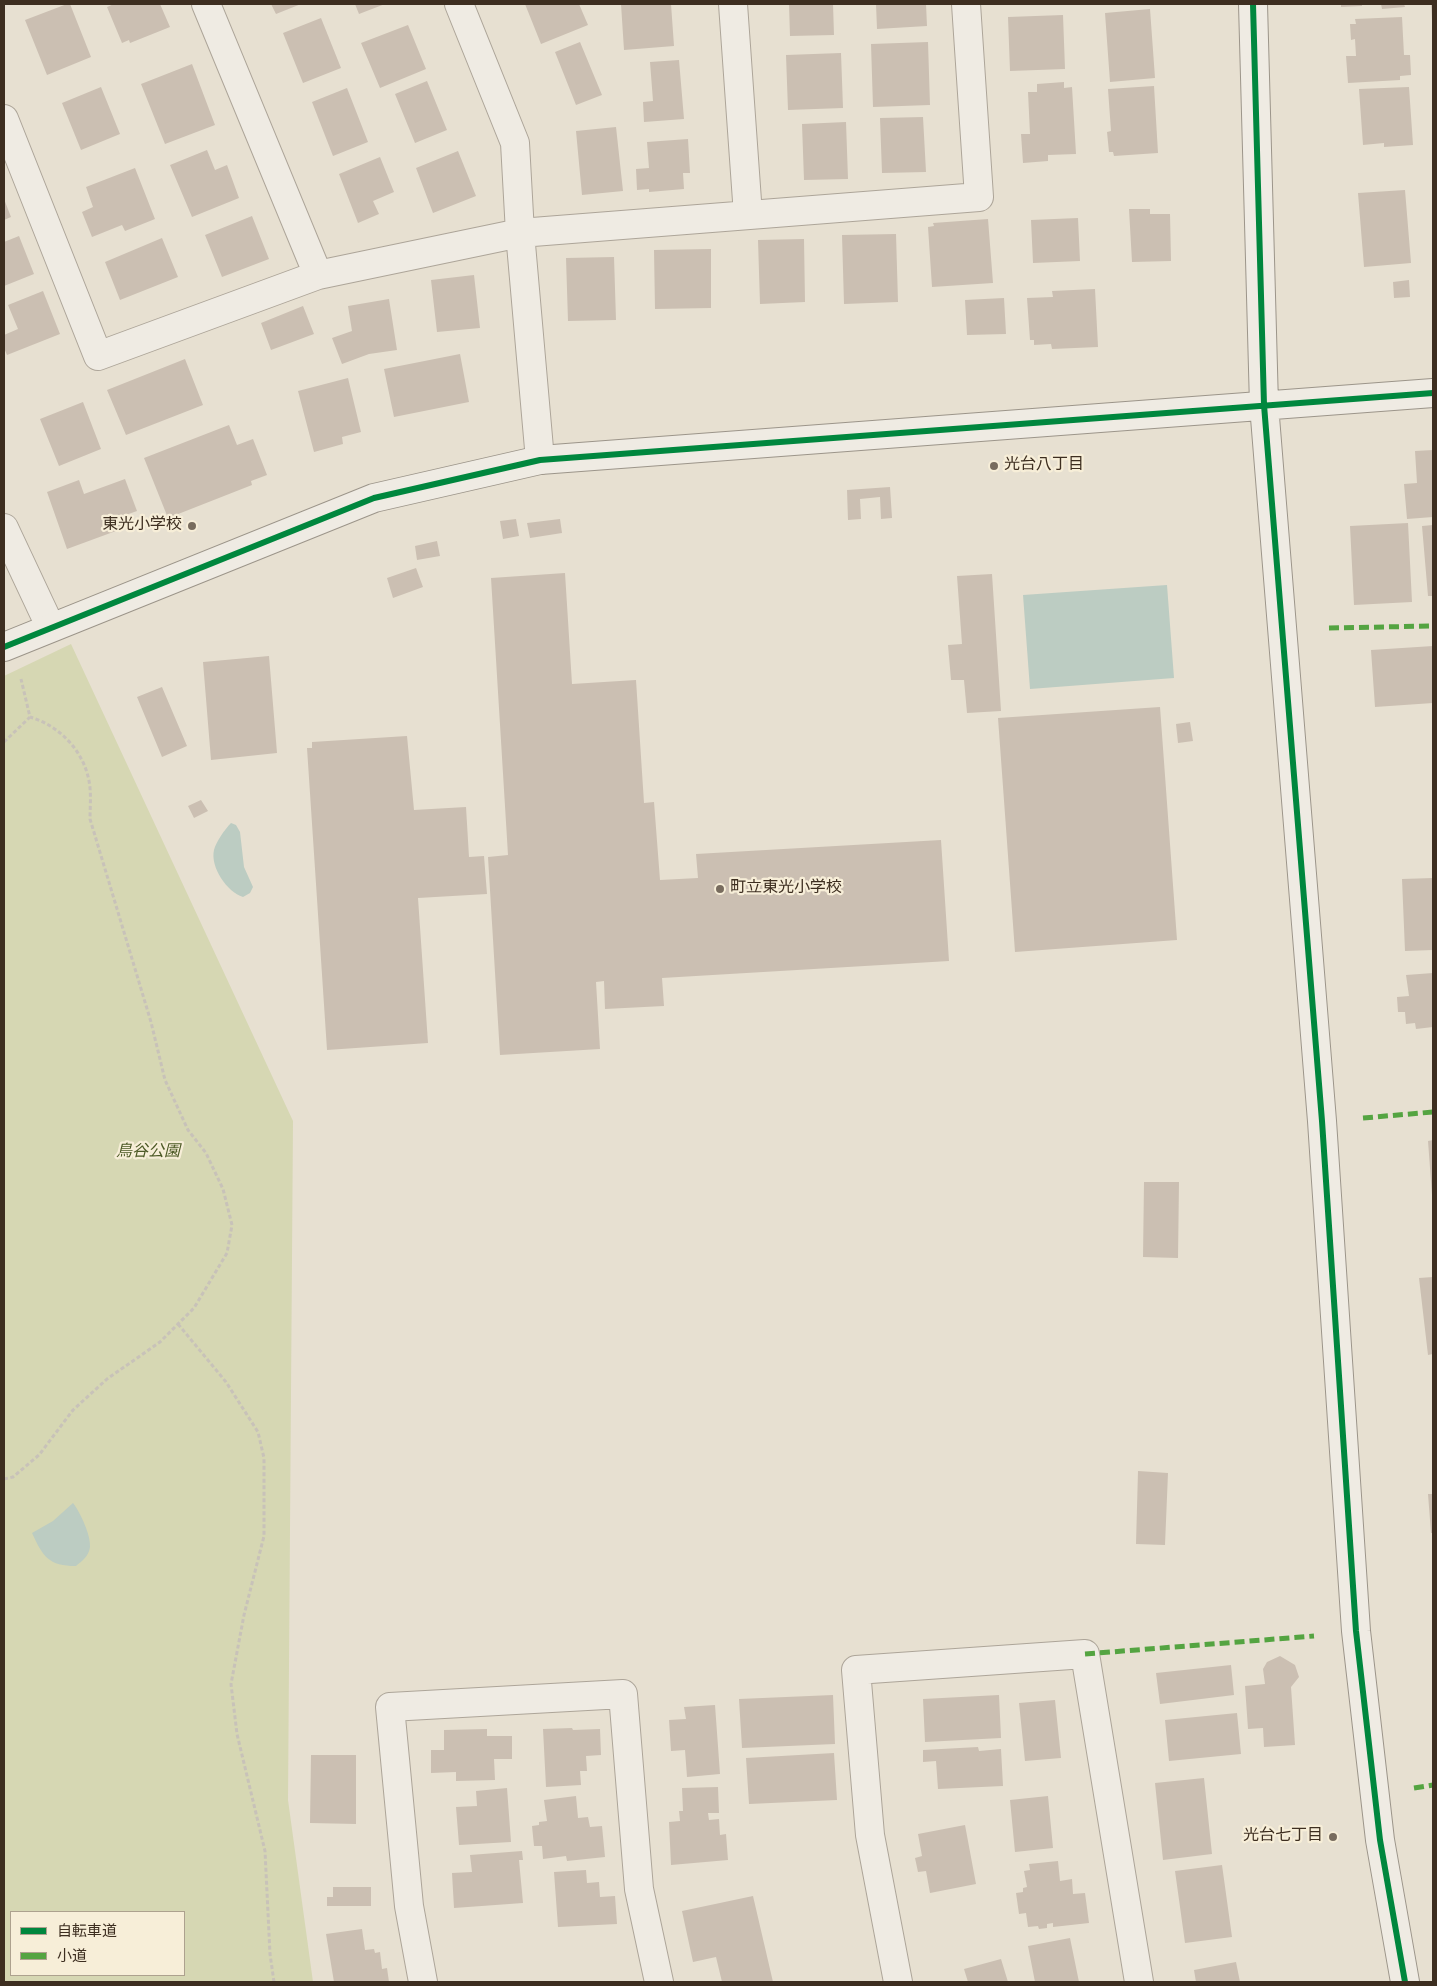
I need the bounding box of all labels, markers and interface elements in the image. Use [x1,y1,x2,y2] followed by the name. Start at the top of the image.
[1004,456,1084,476] place label: 光台八丁目
[988,460,1000,472] marker: 光台八丁目
[102,516,182,536] place label: 東光小学校
[186,520,198,532] marker: 東光小学校
[730,879,842,899] place label: 町立東光小学校
[714,883,726,895] marker: 町立東光小学校
[116,1143,180,1163] park label: 鳥谷公園
[1243,1827,1323,1847] place label: 光台七丁目
[1327,1831,1339,1843] marker: 光台七丁目
[10,1911,185,1976] legend
[57,1920,117,1943] text: 自転車道
[57,1945,87,1968] text: 小道

